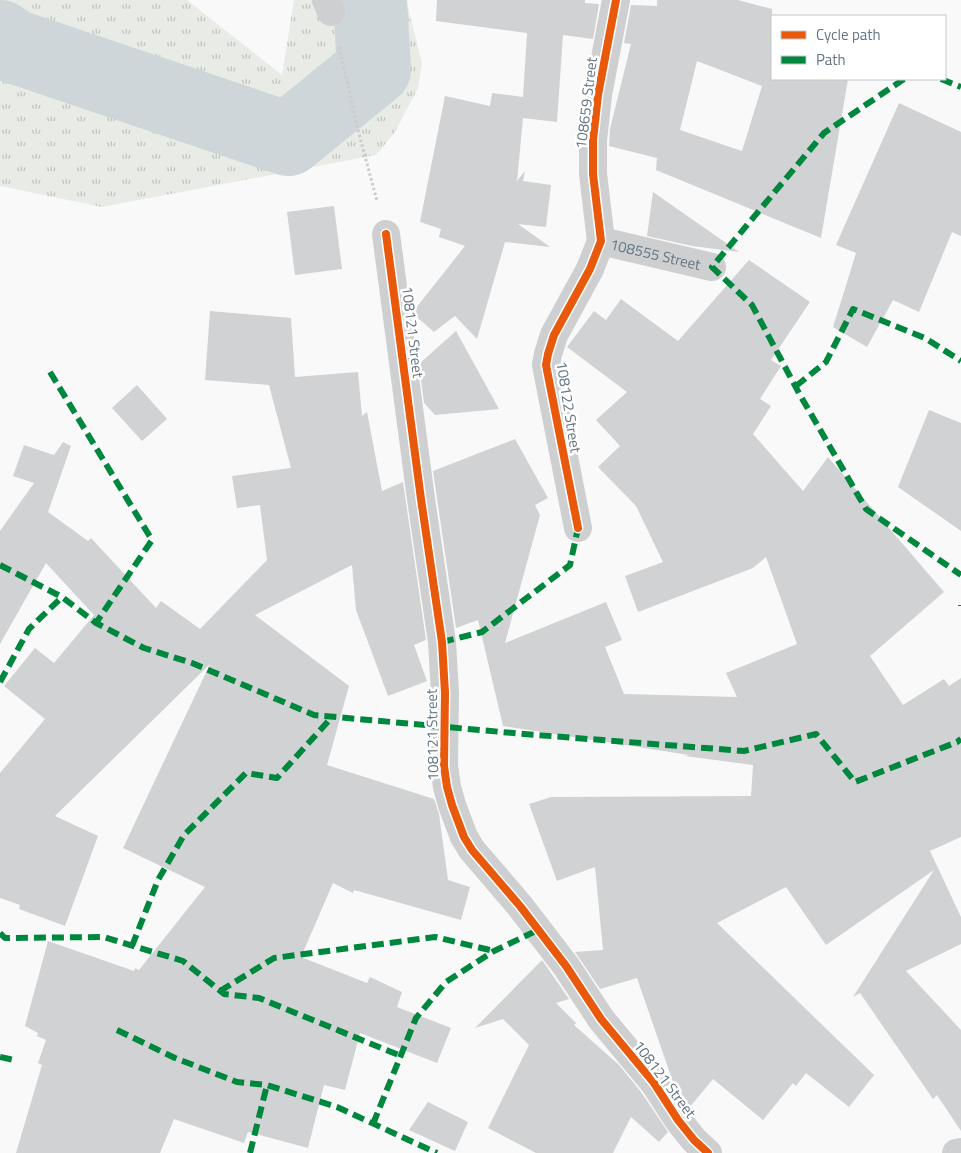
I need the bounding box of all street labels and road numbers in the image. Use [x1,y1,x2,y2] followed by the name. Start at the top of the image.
[569,55,603,150] street label: 108659 Street
[608,232,704,276] street label: 108555 Street
[396,285,430,380] street label: 108121 Street
[550,360,588,455] street label: 108122 Street
[420,688,444,781] street label: 108121 Street
[628,1035,702,1123] street label: 108121 Street

